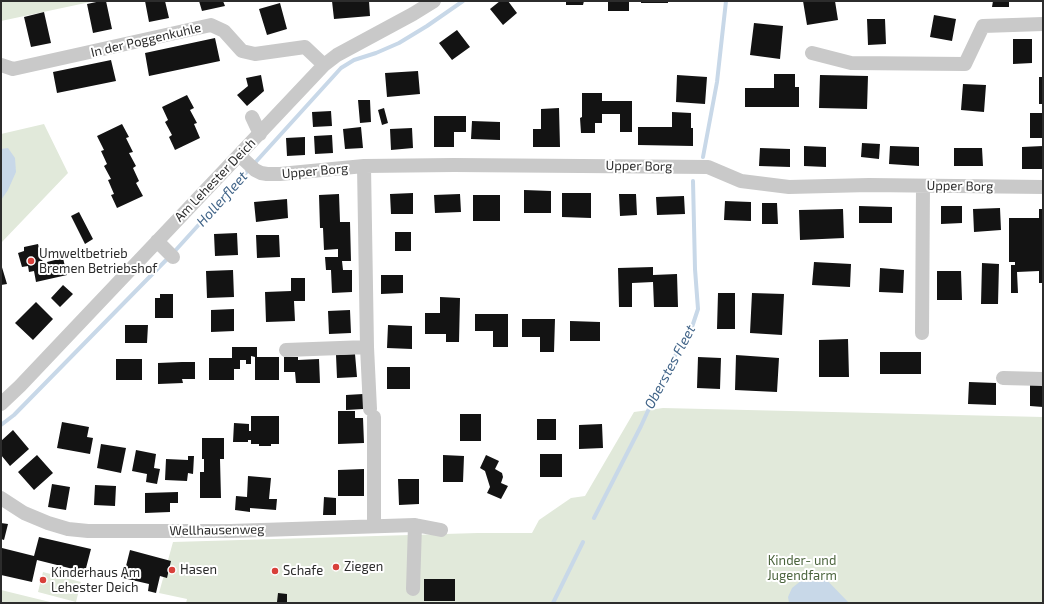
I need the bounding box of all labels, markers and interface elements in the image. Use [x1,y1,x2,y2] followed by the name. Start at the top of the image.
[89,20,203,60] street label: In der Poggenkuhle
[171,135,259,225] street label: Am Lehester Deich
[606,158,672,174] street label: Upper Borg
[281,160,349,182] street label: Upper Borg
[193,168,251,230] water label: Hollerfleet
[927,178,993,194] street label: Upper Borg
[39,246,157,277] place label: Umweltbetrieb Bremen Betriebshof
[26,256,36,266] marker: Umweltbetrieb Bremen Betriebshof
[641,322,699,412] water label: Oberstes Fleet
[169,521,265,539] street label: Wellhausenweg
[767,553,837,584] park label: Kinder- und Jugendfarm
[344,559,383,575] place label: Ziegen
[180,562,217,578] place label: Hasen
[331,562,341,572] marker: Ziegen
[283,563,323,579] place label: Schafe
[51,565,140,596] place label: Kinderhaus Am Lehester Deich
[167,565,177,575] marker: Hasen
[270,566,280,576] marker: Schafe
[38,575,48,585] marker: Kinderhaus Am Lehester Deich

